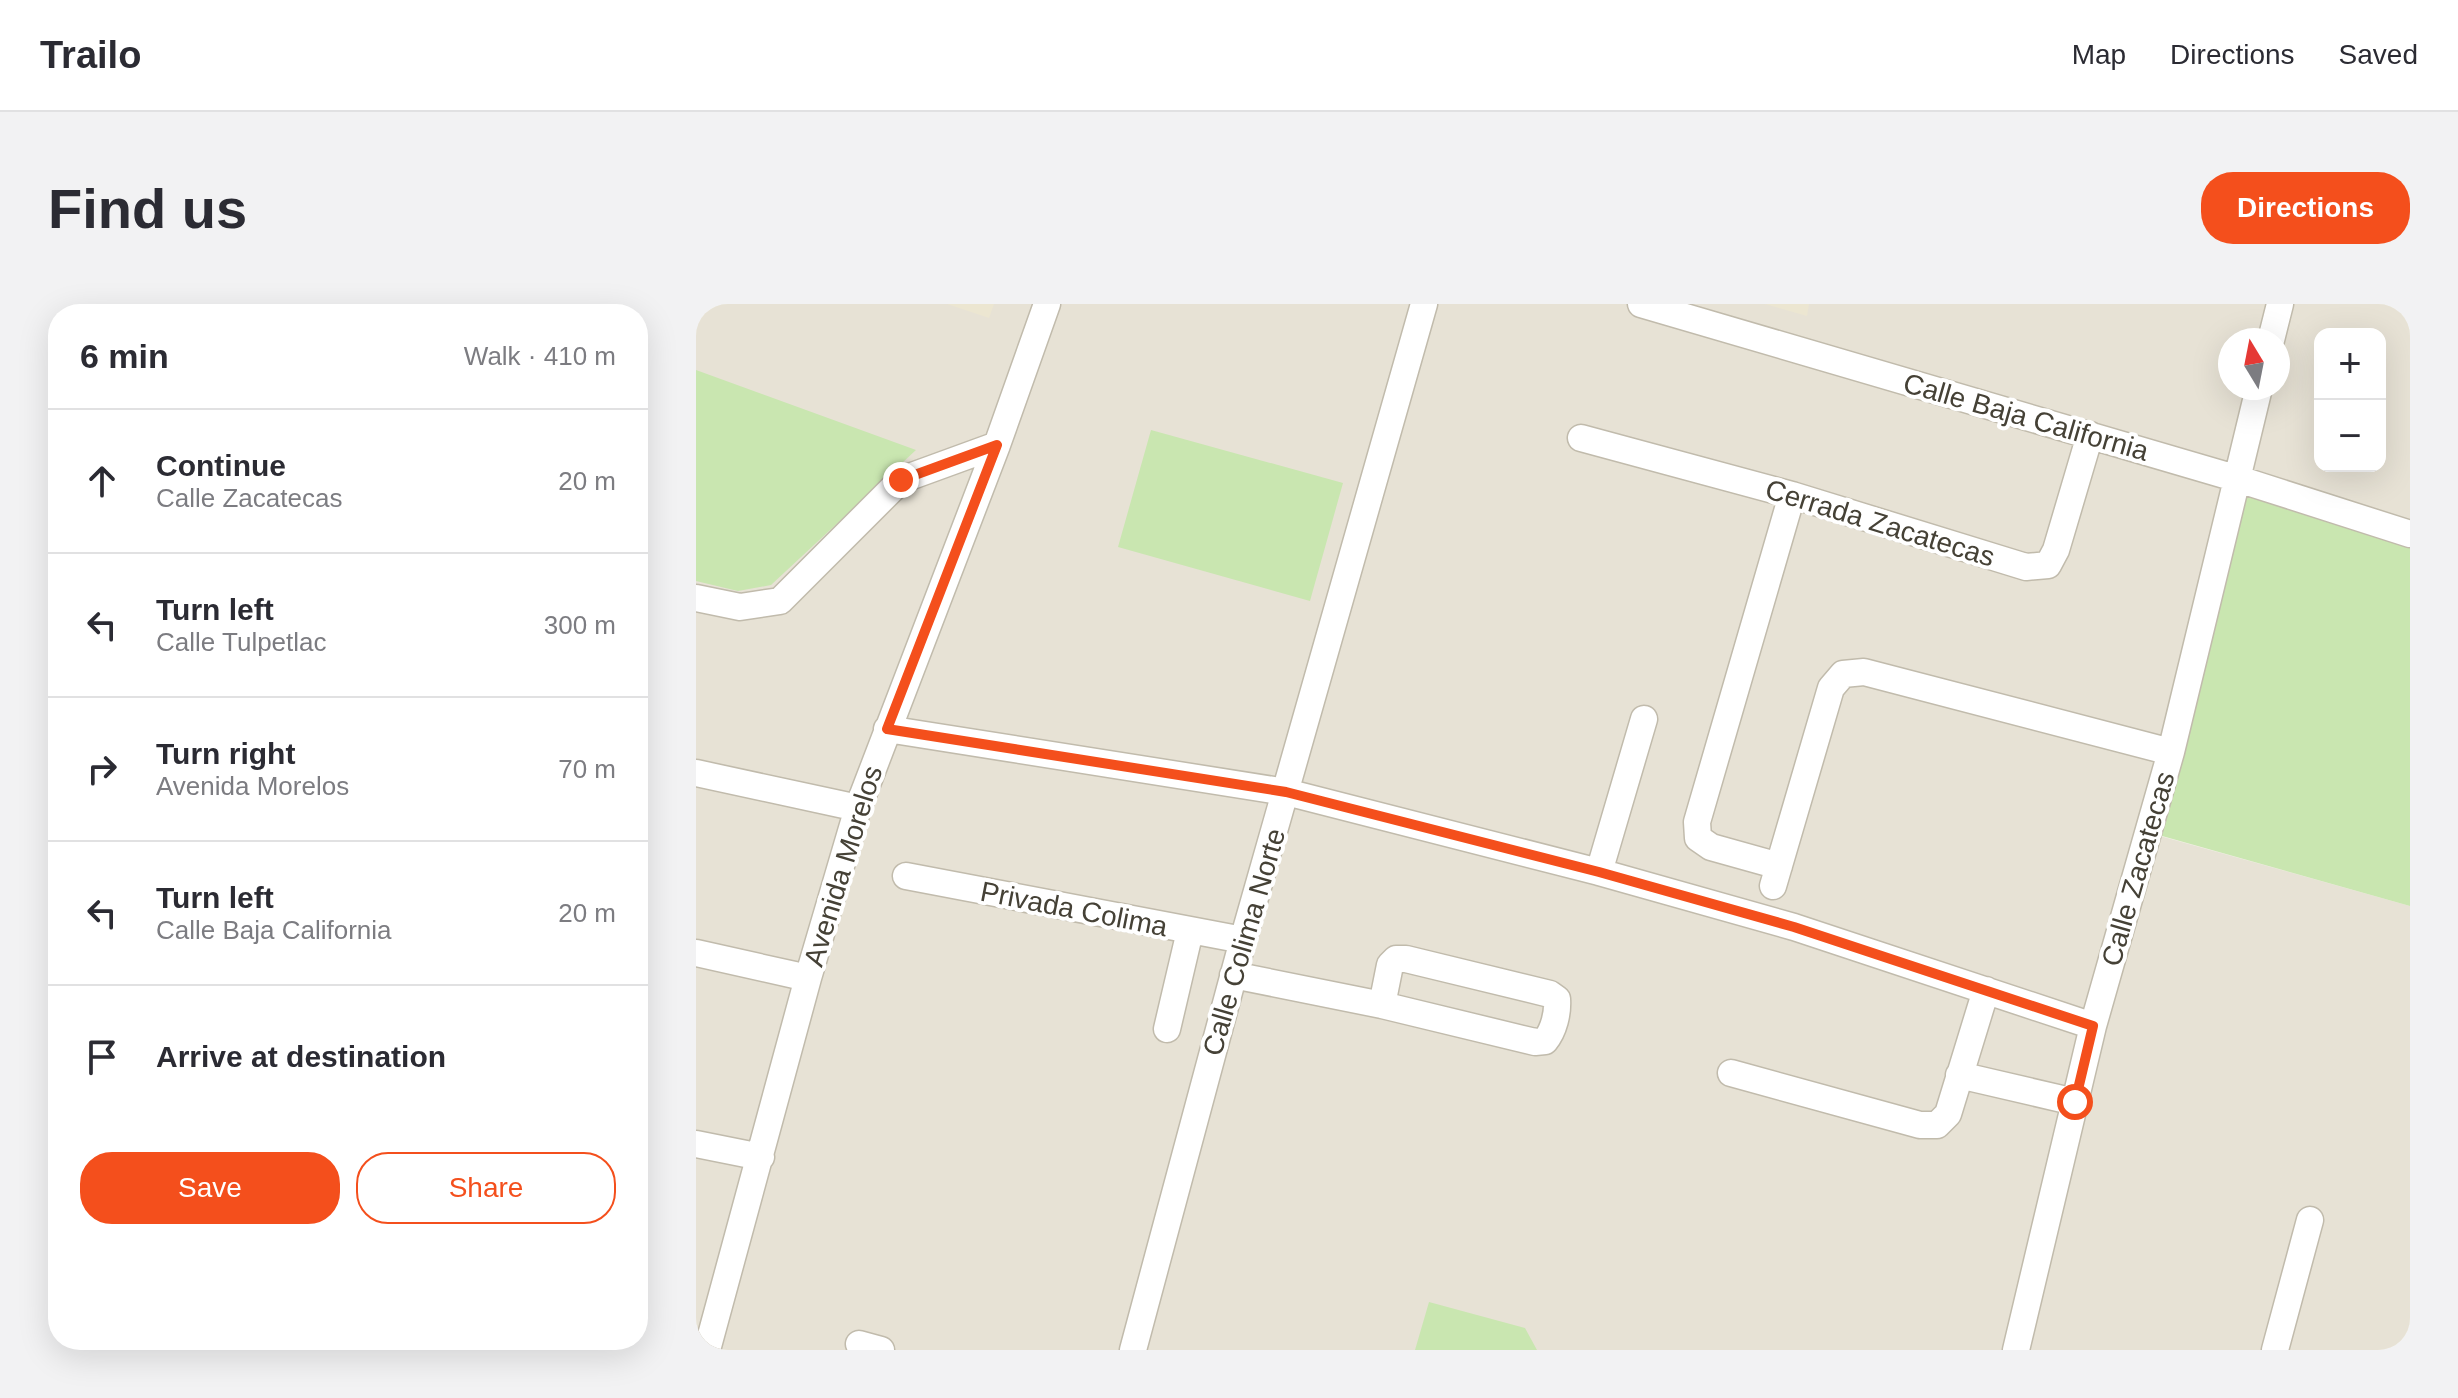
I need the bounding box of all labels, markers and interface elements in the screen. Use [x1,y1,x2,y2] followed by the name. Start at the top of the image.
[40,34,141,76] text: Trailo
[2072,39,2126,70] text: Map
[2170,39,2295,70] text: Directions
[2339,39,2418,70] text: Saved
[2201,172,2410,244] button: Directions
[48,177,247,240] text: Find us
[2218,328,2290,400] north arrow
[2314,328,2386,472] map controls
[2314,328,2386,400] button: +
[80,337,169,375] text: 6 min
[464,341,616,371] text: Walk · 410 m
[1900,367,2153,467] street label: Calle Baja California
[2314,400,2386,472] button: −
[156,449,286,482] text: Continue
[80,459,124,503] icon: ahead
[883,462,919,498] route end
[558,466,616,496] text: 20 m
[1762,473,1998,573] street label: Cerrada Zacatecas
[156,483,342,513] text: Calle Zacatecas
[156,593,274,626] text: Turn left
[80,603,124,647] icon: left
[544,610,616,640] text: 300 m
[156,627,327,657] text: Calle Tulpetlac
[156,737,295,770] text: Turn right
[80,747,124,791] icon: right
[558,754,616,784] text: 70 m
[798,762,888,970] street label: Avenida Morelos
[2095,768,2181,970] street label: Calle Zacatecas
[156,771,349,801] text: Avenida Morelos
[1197,825,1291,1059] street label: Calle Colima Norte
[978,876,1171,942] street label: Privada Colima
[156,881,274,914] text: Turn left
[80,891,124,935] icon: left
[558,898,616,928] text: 20 m
[156,915,392,945] text: Calle Baja California
[80,1035,124,1079] icon: arrive
[156,1040,446,1073] text: Arrive at destination
[2057,1084,2093,1120] route start
[80,1152,340,1224] button: Save
[356,1152,616,1224] button: Share

